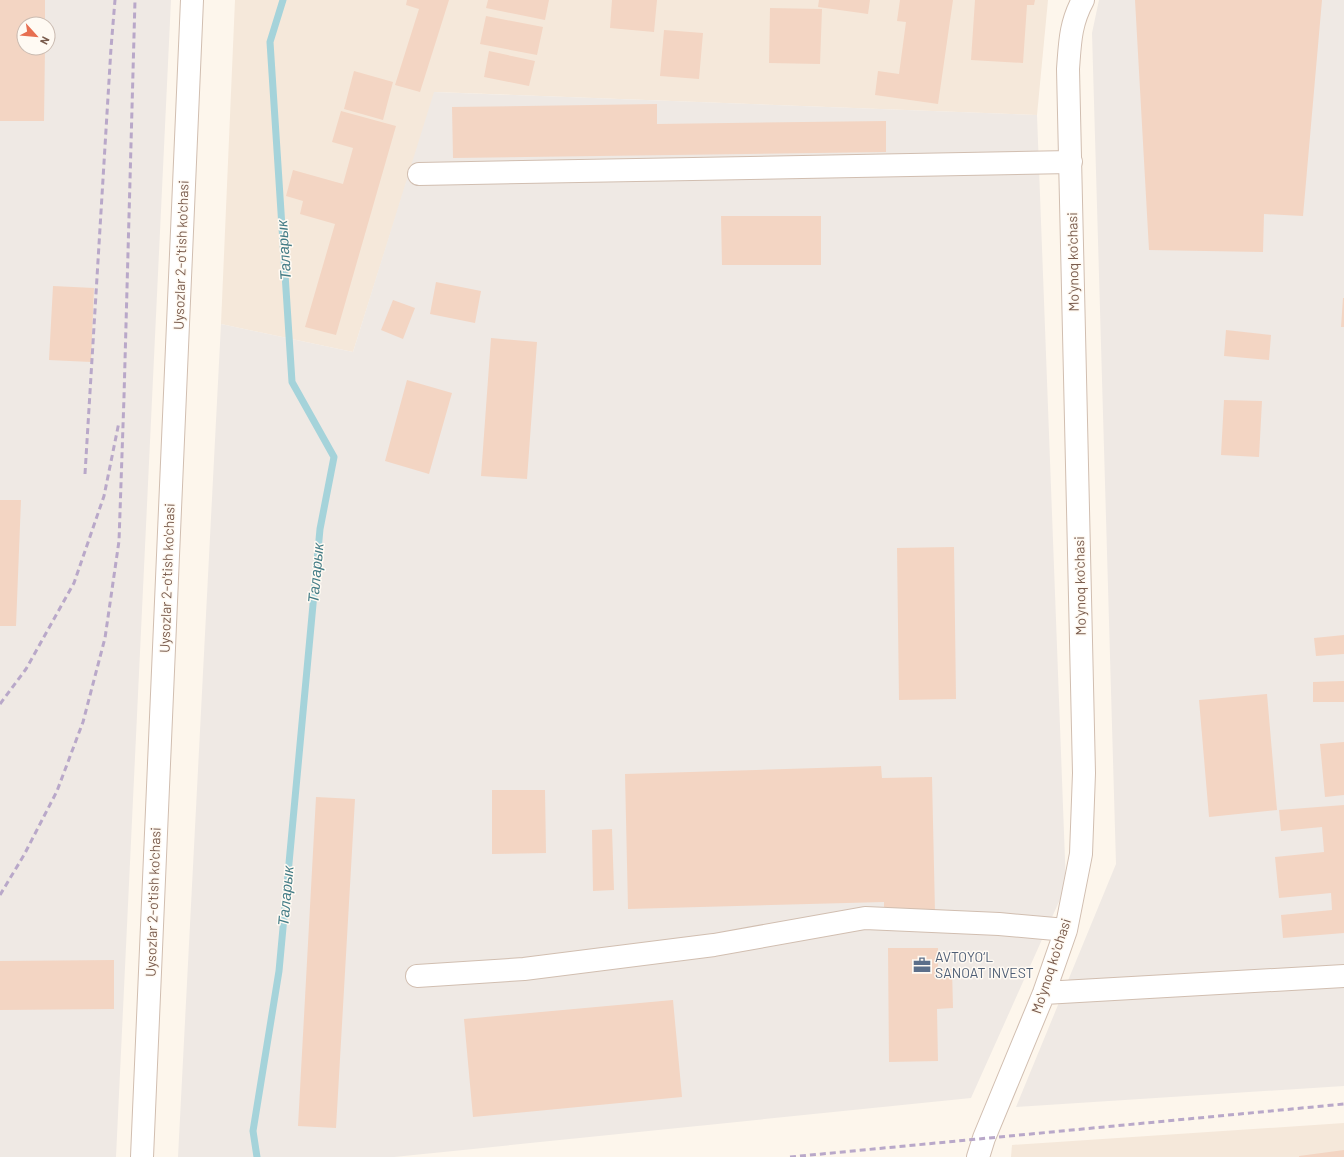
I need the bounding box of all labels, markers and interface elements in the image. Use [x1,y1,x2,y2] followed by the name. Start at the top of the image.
[16,16,56,56] north arrow
[38,35,53,47] text: N
[169,180,192,330] street label: Uysozlar 2-o'tish ko'chasi
[1063,212,1082,312] street label: Moʻynoq ko'chasi
[272,218,294,281] water label: Таларык
[155,503,178,653] street label: Uysozlar 2-o'tish ko'chasi
[1070,536,1089,636] street label: Moʻynoq ko'chasi
[303,541,327,604] water label: Таларык
[141,827,164,977] street label: Uysozlar 2-o'tish ko'chasi
[273,864,297,927] water label: Таларык
[1027,916,1074,1016] street label: Moʻynoq ko'chasi
[935,948,1034,981] place label: AVTOYO‘L SANOAT INVEST
[912,955,932,975] office icon: AVTOYO‘L SANOAT INVEST

